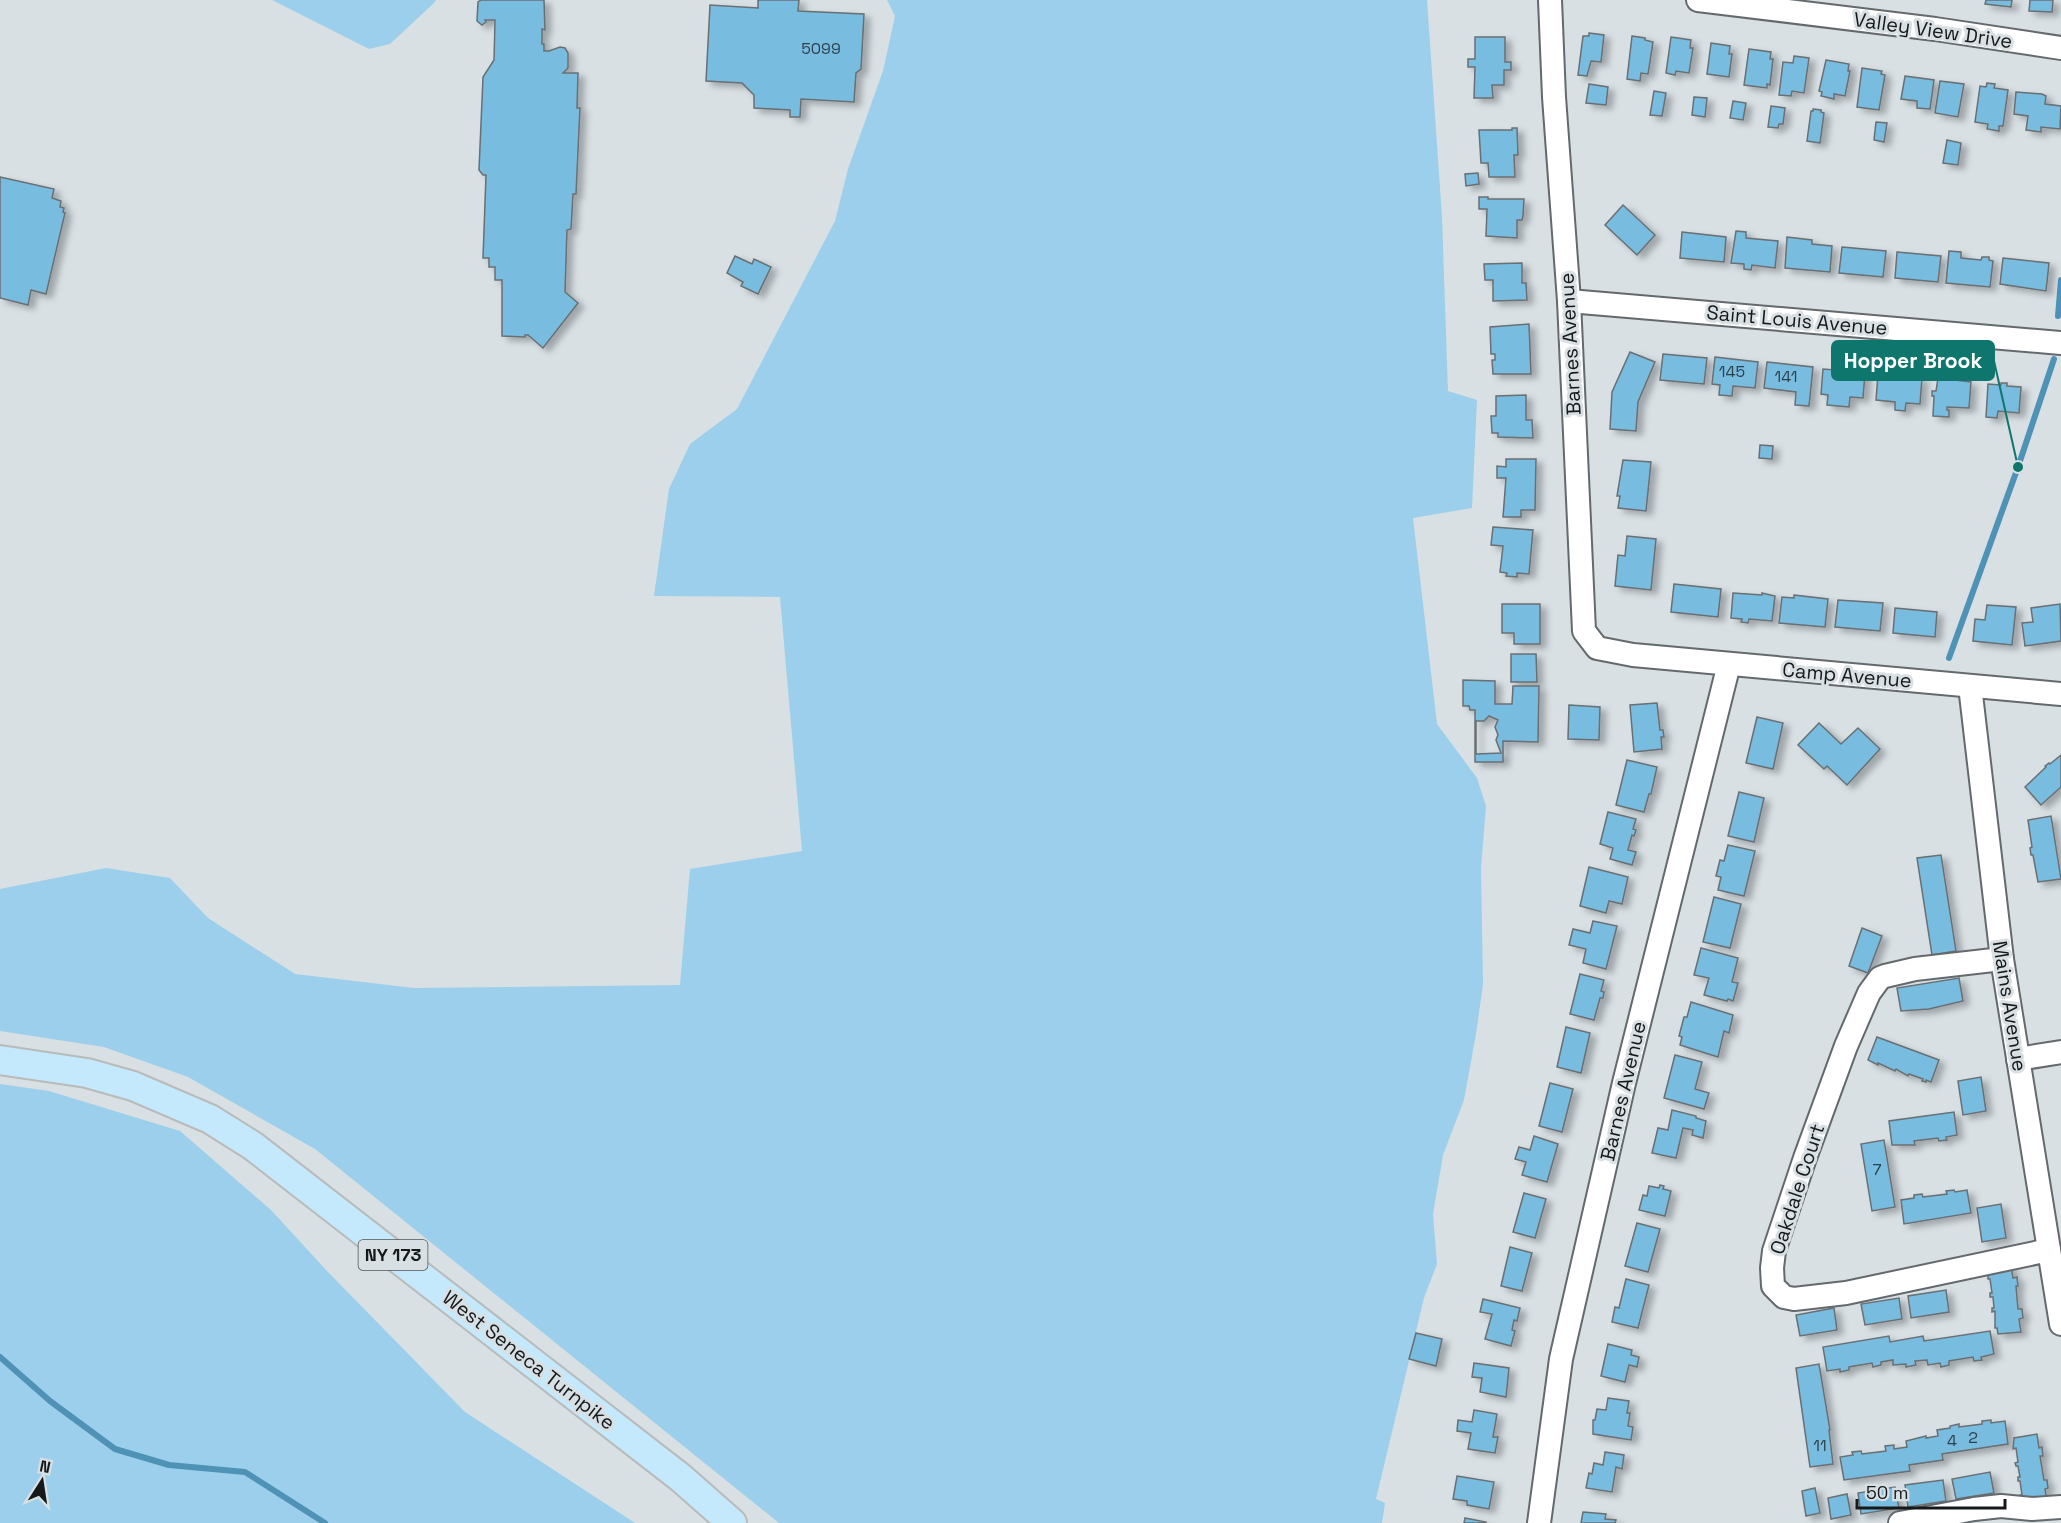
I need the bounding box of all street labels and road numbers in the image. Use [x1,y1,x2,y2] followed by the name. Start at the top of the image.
[1852,6,2014,54] street label: Valley View Drive
[1553,272,1587,416] street label: Barnes Avenue
[1706,299,1888,341] street label: Saint Louis Avenue
[1781,656,1913,694] street label: Camp Avenue
[1987,939,2033,1073] street label: Mains Avenue
[1594,1019,1652,1163] street label: Barnes Avenue
[1764,1121,1830,1257] street label: Oakdale Court
[358,1240,428,1270] road number: NY 173
[437,1284,621,1436] street label: West Seneca Turnpike

